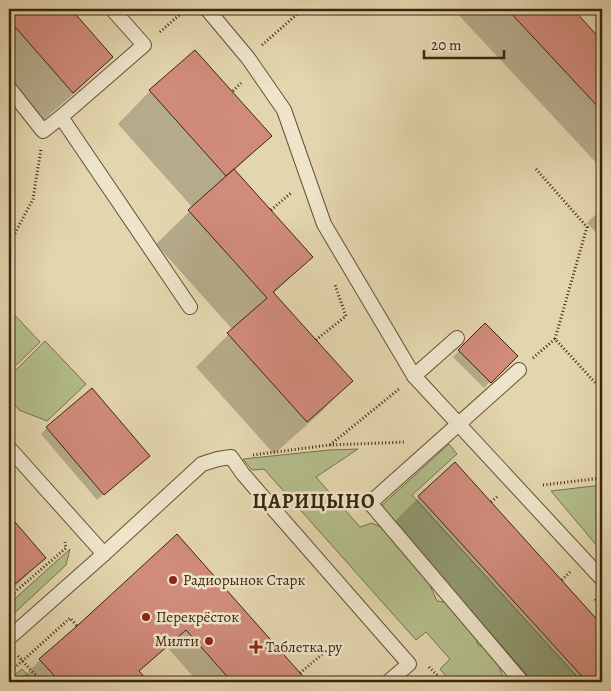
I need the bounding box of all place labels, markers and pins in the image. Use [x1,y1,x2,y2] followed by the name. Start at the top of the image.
[183,570,305,590] place label: Радиорынок Старк
[167,574,179,586] marker: Радиорынок Старк
[156,607,239,627] place label: Перекрёсток
[140,611,152,623] marker: Перекрёсток
[155,631,199,651] place label: Милти
[203,635,215,647] marker: Милти
[266,637,342,657] place label: Таблетка.ру
[250,641,262,653] marker: Таблетка.ру

